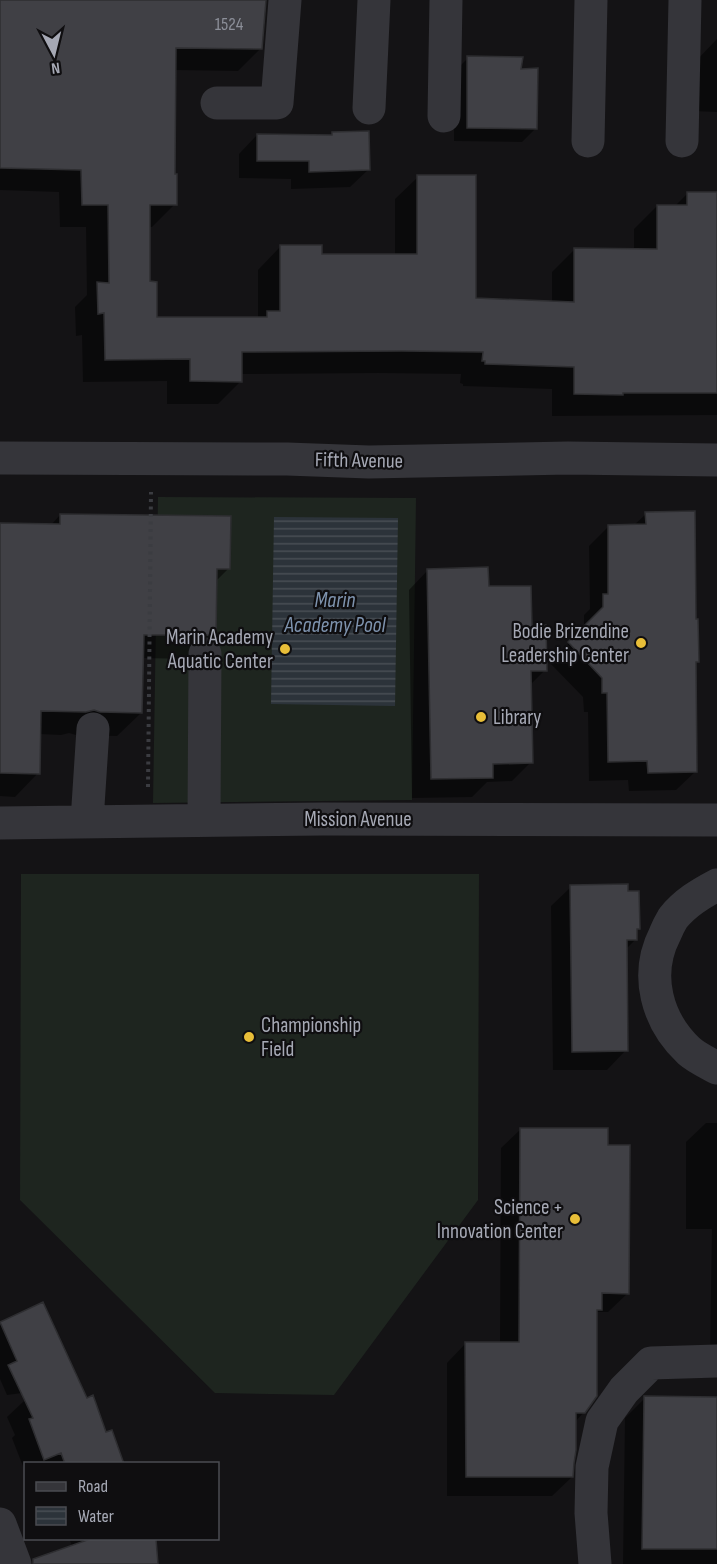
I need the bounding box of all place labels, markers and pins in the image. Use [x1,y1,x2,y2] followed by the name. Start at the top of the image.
[501,619,629,668] place label: Bodie Brizendine Leadership Center
[166,625,273,674] place label: Marin Academy Aquatic Center
[634,636,648,650] marker: Bodie Brizendine Leadership Center
[278,642,292,656] marker: Marin Academy Aquatic Center
[493,705,541,730] place label: Library
[474,710,488,724] marker: Library
[261,1013,361,1062] place label: Championship Field
[242,1030,256,1044] marker: Championship Field
[437,1195,563,1244] place label: Science + Innovation Center
[568,1212,582,1226] marker: Science + Innovation Center

